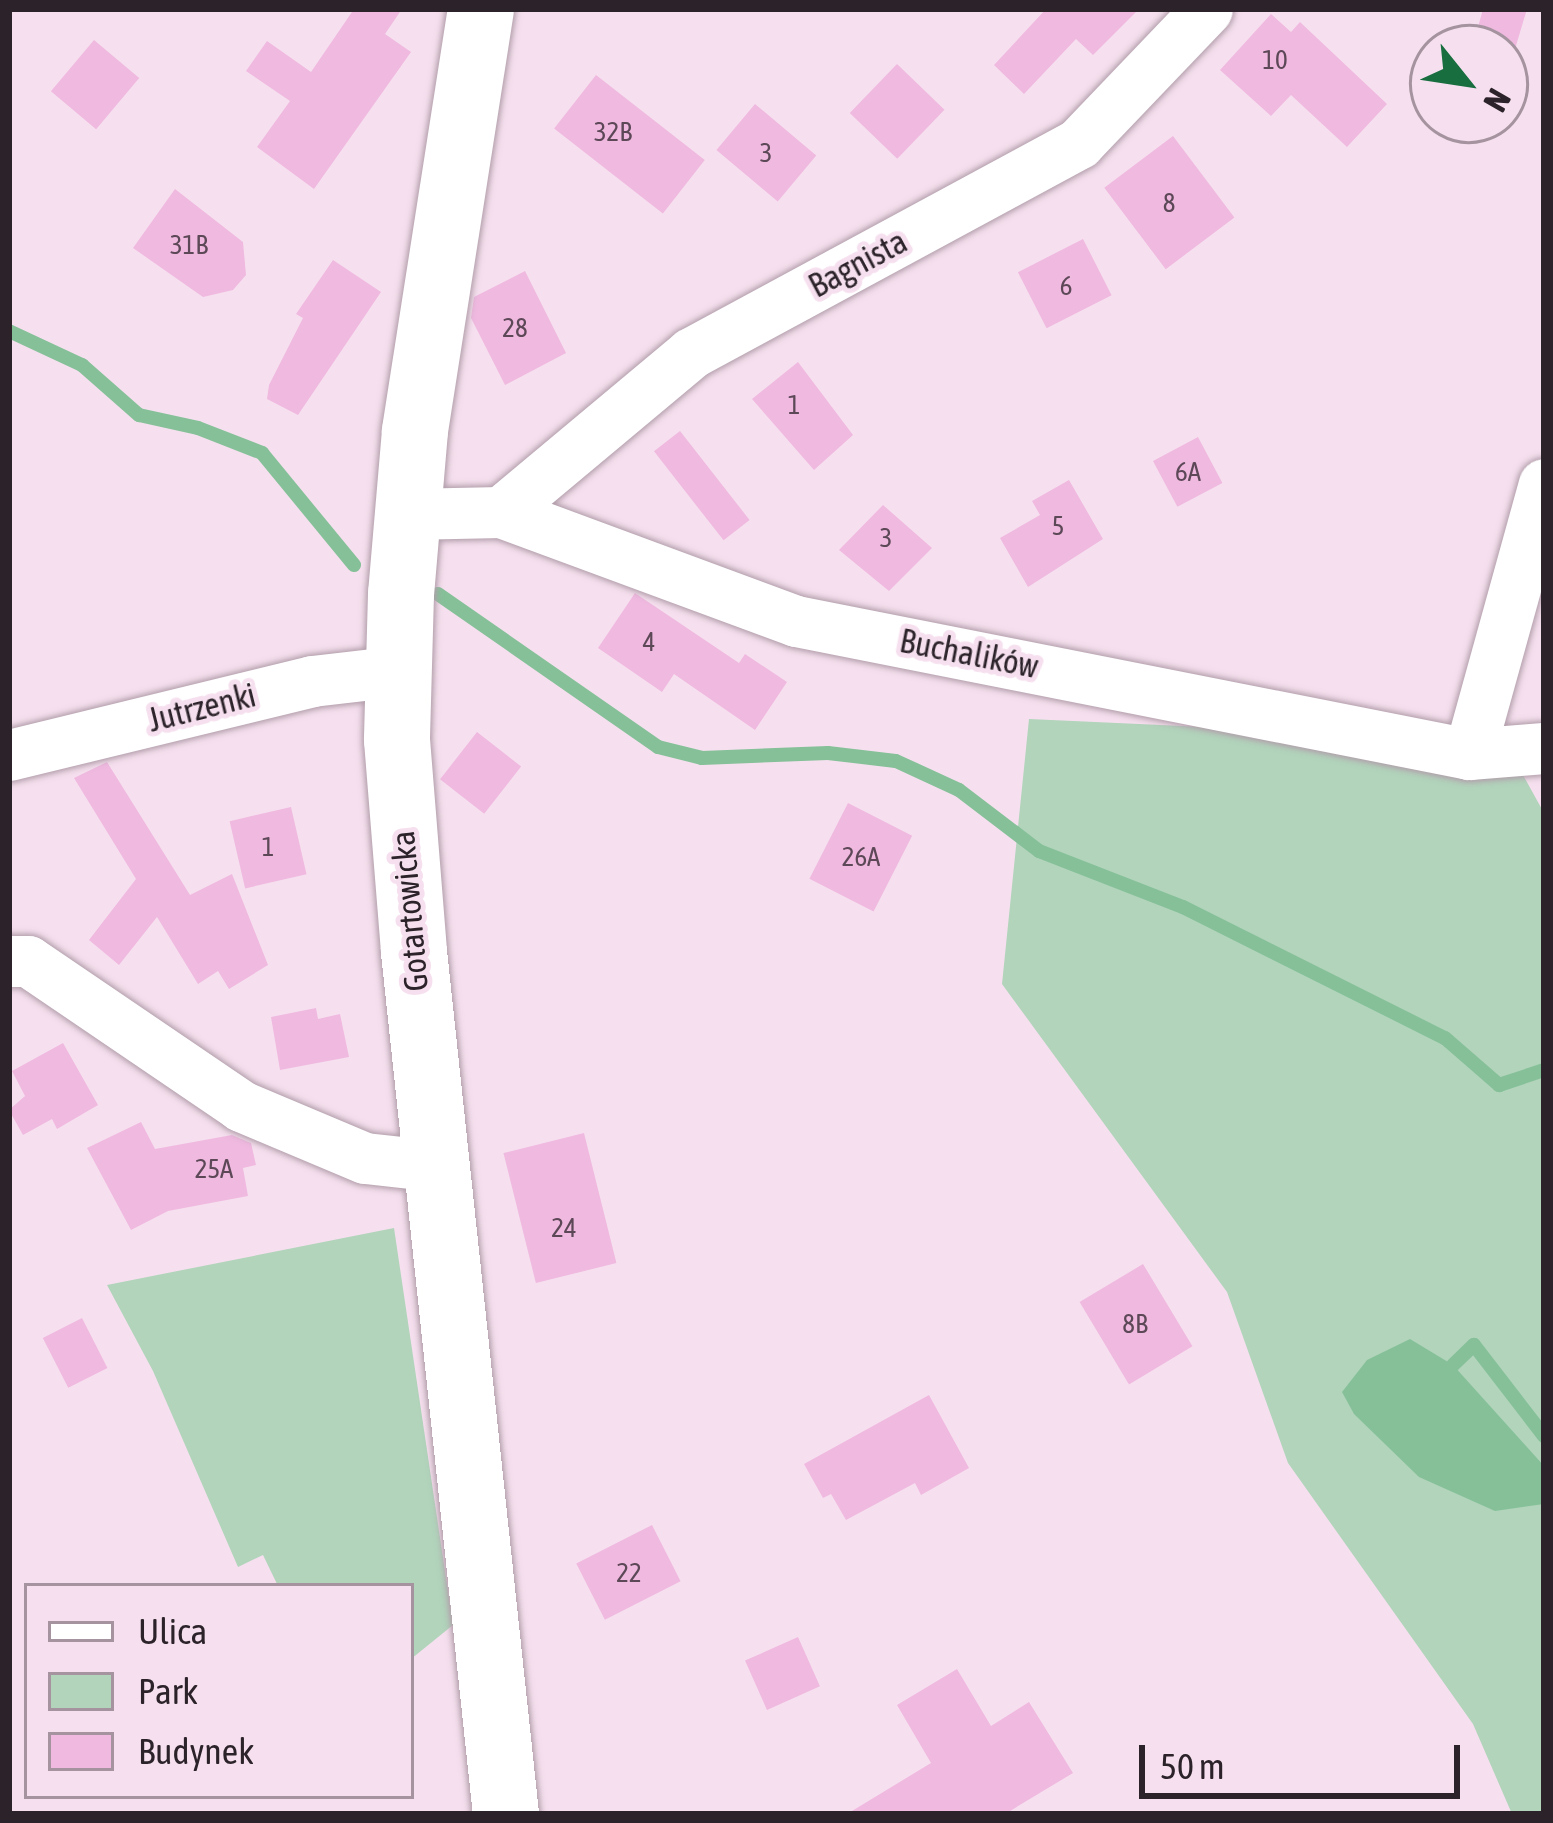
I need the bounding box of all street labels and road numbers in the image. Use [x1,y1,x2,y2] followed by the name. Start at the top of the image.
[802,222,914,306] street label: Bagnista
[896,621,1042,687] street label: Buchalików
[144,676,260,740] street label: Jutrzenki
[383,829,437,993] street label: Gotartowicka

